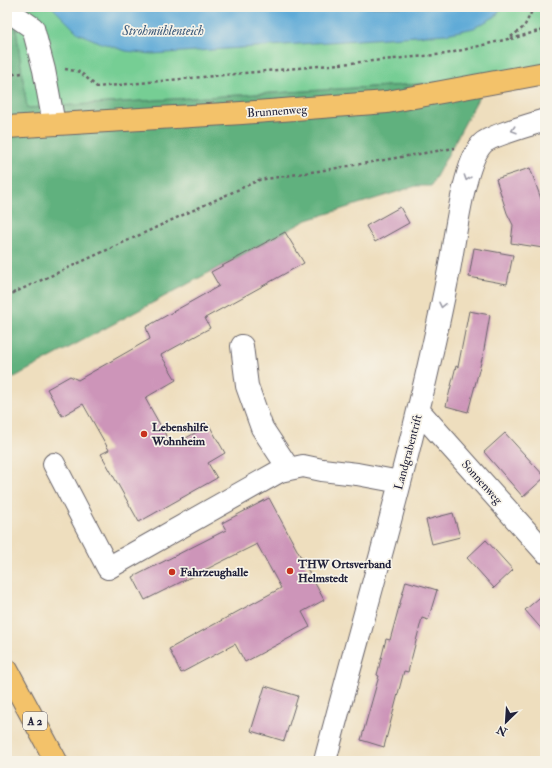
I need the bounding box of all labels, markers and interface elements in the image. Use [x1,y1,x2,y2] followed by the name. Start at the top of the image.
[121,23,204,39] water label: Strohmühlenteich
[247,102,309,121] street label: Brunnenweg
[510,126,517,134] one-way arrow
[464,174,472,181] one-way arrow
[438,302,446,309] one-way arrow
[391,413,426,491] street label: Landgrabentrift
[151,420,209,449] place label: Lebenshilfe Wohnheim
[139,429,149,439] marker: Lebenshilfe Wohnheim
[458,457,506,508] street label: Sonnenweg
[297,557,391,586] place label: THW Ortsverband Helmstedt
[180,565,249,580] place label: Fahrzeughalle
[285,566,295,576] marker: THW Ortsverband Helmstedt
[167,567,177,577] marker: Fahrzeughalle
[486,702,526,742] north arrow
[23,712,47,730] road number: A 2
[494,722,510,739] text: N

